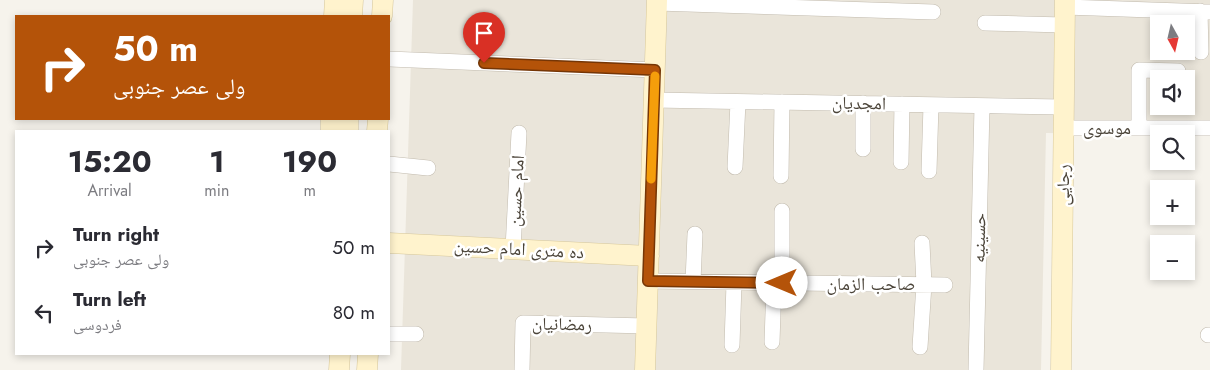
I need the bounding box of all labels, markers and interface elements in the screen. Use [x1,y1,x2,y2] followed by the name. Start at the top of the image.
[463,12,505,63] pin
[1150,15,1195,60] north arrow
[1150,15,1195,280] map controls
[470,19,498,47] icon: arrive
[113,24,198,74] text: 50 m
[30,35,95,100] icon: right
[113,70,245,102] text: ولی عصر جنوبی
[1150,70,1195,115] button: sound
[832,90,886,116] street label: امجدیان
[1083,115,1131,141] street label: موسوی
[1150,125,1195,170] button: search
[68,140,152,183] text: 15:20
[209,140,224,183] text: 1
[282,140,337,183] text: 190
[501,155,531,227] street label: امام حسین
[1050,164,1076,206] street label: رجایی
[88,179,132,202] text: Arrival
[204,179,229,202] text: min
[303,179,316,202] text: m
[1150,180,1195,225] button: +
[966,213,992,263] street label: حسینیه
[73,221,159,248] text: Turn right
[453,233,585,265] street label: ده متری امام حسین
[30,234,58,262] icon: right
[332,234,375,261] text: 50 m
[1150,235,1195,280] button: −
[73,248,169,271] text: ولی عصر جنوبی
[755,256,807,308] position arrow
[827,271,915,297] street label: صاحب الزمان
[73,286,146,313] text: Turn left
[30,299,58,327] icon: left
[333,299,375,326] text: 80 m
[532,310,592,338] street label: رمضانیان
[73,313,122,336] text: فردوسی

